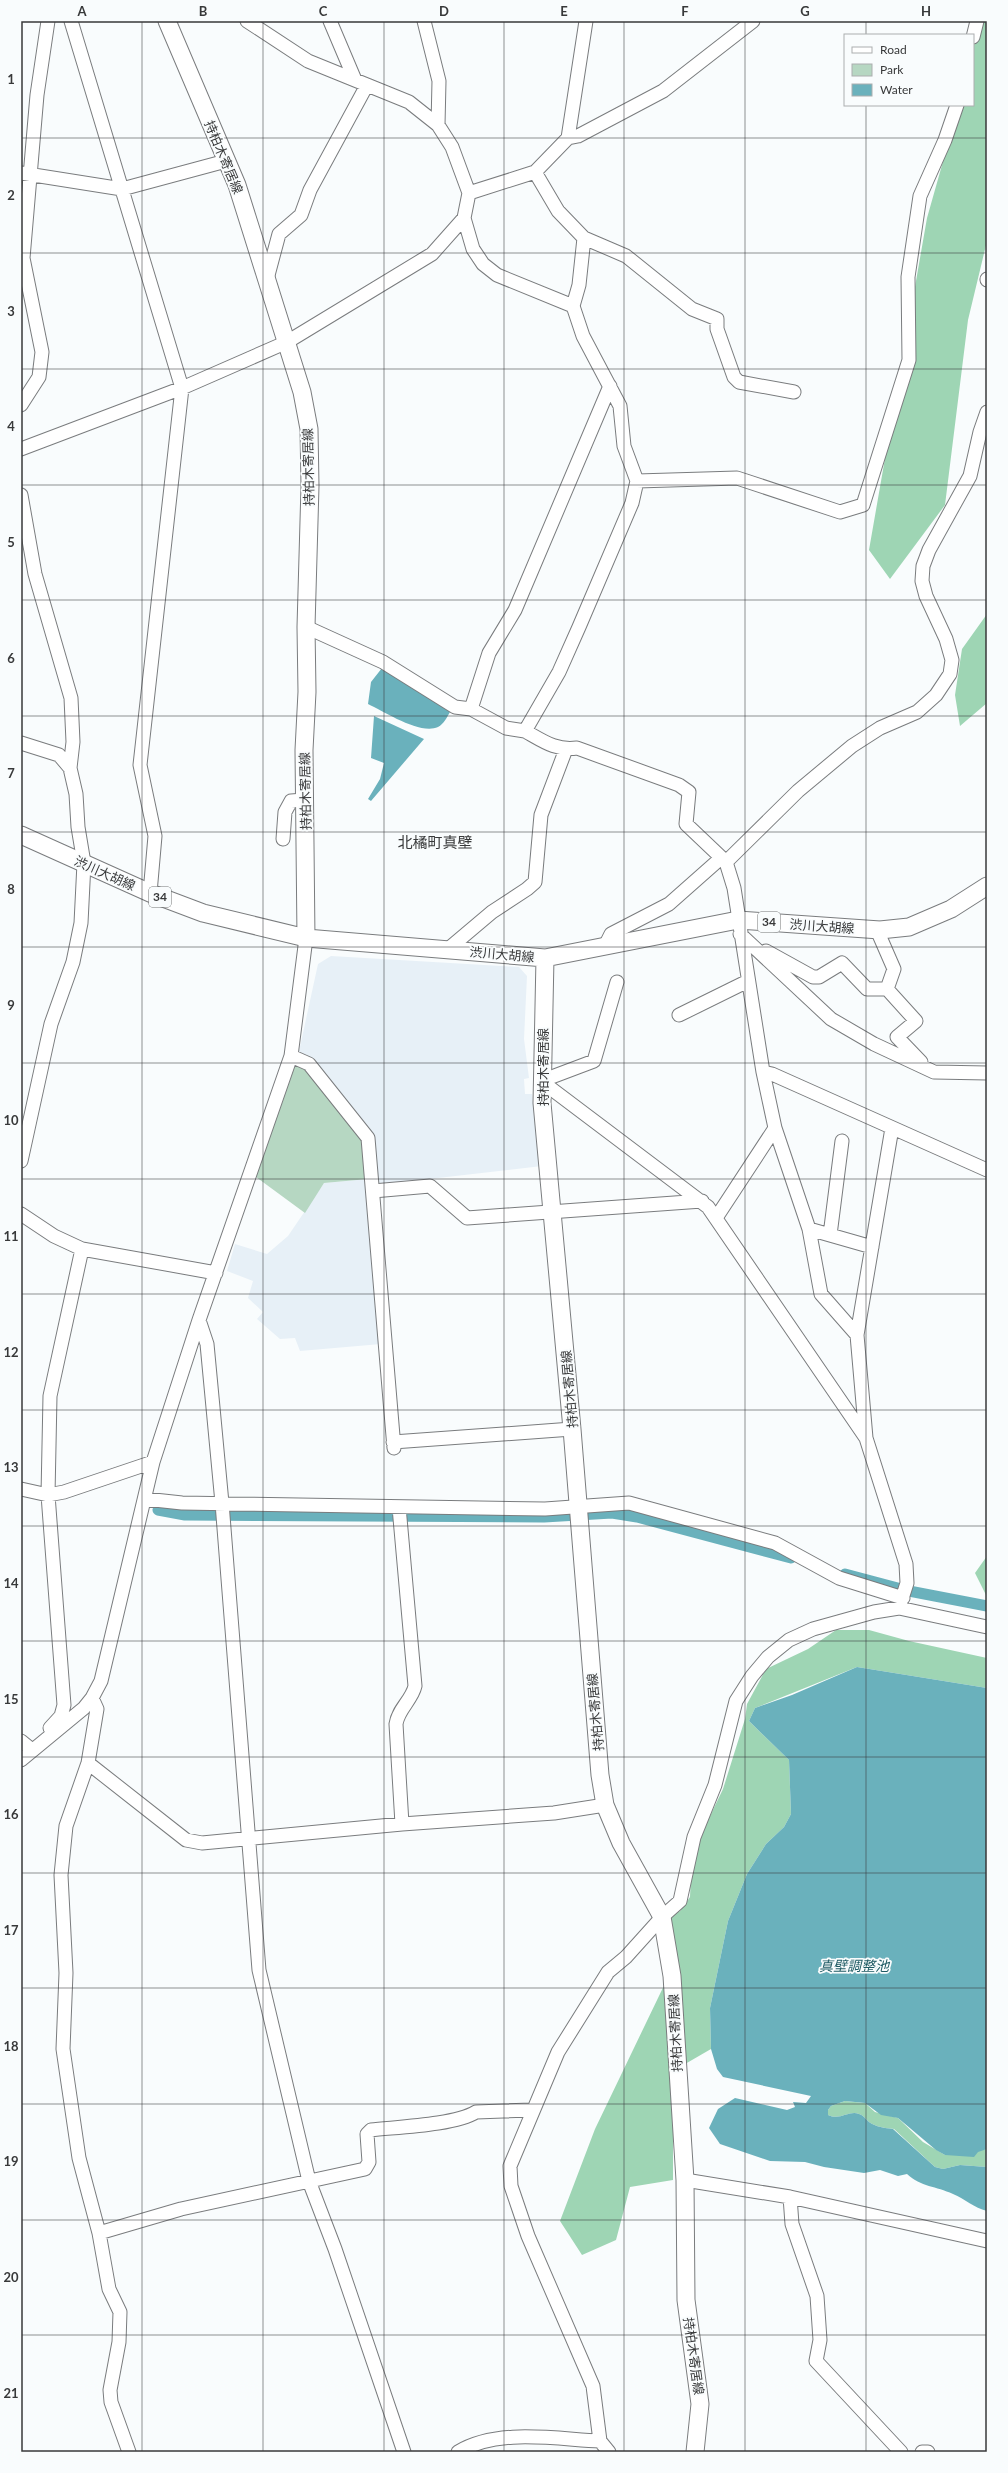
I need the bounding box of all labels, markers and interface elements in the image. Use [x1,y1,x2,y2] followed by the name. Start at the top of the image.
[76,3,87,19] text: A
[199,3,208,19] text: B
[319,3,328,19] text: C
[439,3,449,19] text: D
[560,3,568,19] text: E
[681,3,689,19] text: F
[800,3,810,19] text: G
[921,3,931,19] text: H
[844,34,974,106] legend
[880,42,907,57] text: Road
[880,62,904,77] text: Park
[7,71,15,87] text: 1
[880,82,913,97] text: Water
[201,118,247,196] street label: 持柏木寄居線
[7,187,15,203] text: 2
[7,303,15,319] text: 3
[7,418,15,434] text: 4
[299,428,317,506] street label: 持柏木寄居線
[7,534,15,550] text: 5
[7,650,15,666] text: 6
[296,752,314,830] street label: 持柏木寄居線
[7,765,15,781] text: 7
[397,833,473,851] district label: 北橘町真壁
[72,852,138,894] street label: 渋川大胡線
[7,881,15,897] text: 8
[149,887,171,907] road number: 34
[758,912,780,932] road number: 34
[789,916,855,936] street label: 渋川大胡線
[469,943,535,965] street label: 渋川大胡線
[7,997,15,1013] text: 9
[535,1028,551,1106] street label: 持柏木寄居線
[3,1112,19,1128] text: 10
[3,1228,19,1244] text: 11
[3,1344,19,1360] text: 12
[558,1349,580,1429] street label: 持柏木寄居線
[3,1459,19,1475] text: 13
[3,1575,19,1591] text: 14
[584,1672,606,1752] street label: 持柏木寄居線
[3,1691,19,1707] text: 15
[3,1806,19,1822] text: 16
[3,1922,19,1938] text: 17
[819,1957,891,1974] water label: 真壁調整池
[665,1994,685,2072] street label: 持柏木寄居線
[3,2038,19,2054] text: 18
[3,2153,19,2169] text: 19
[3,2269,19,2285] text: 20
[681,2316,707,2396] street label: 持柏木寄居線
[3,2385,19,2401] text: 21

